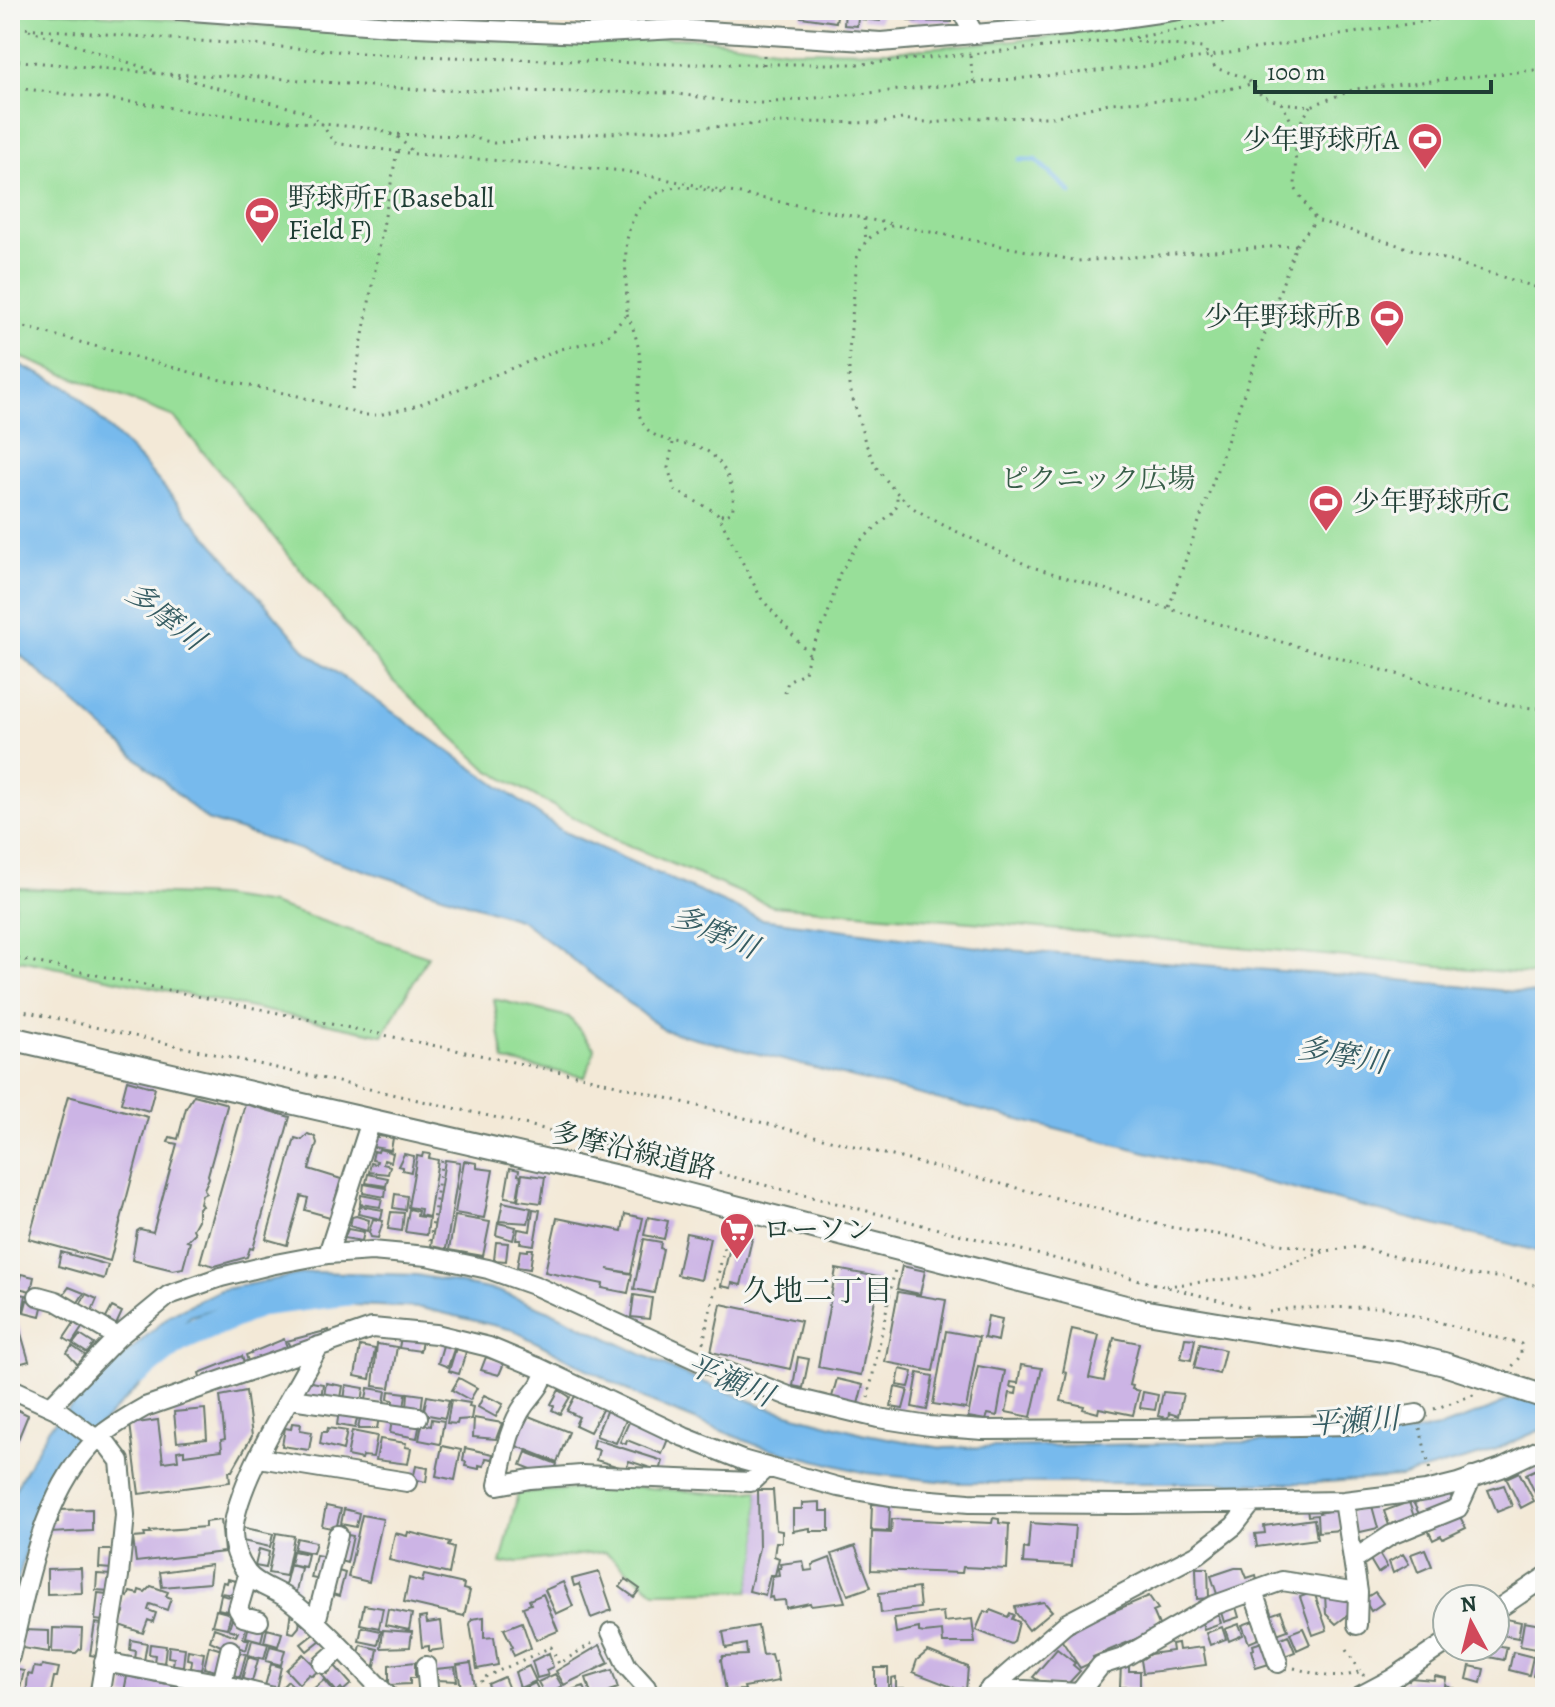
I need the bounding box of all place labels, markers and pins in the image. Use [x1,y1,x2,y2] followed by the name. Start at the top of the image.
[1243,121,1400,159] place label: 少年野球所A
[1406,121,1444,171] sports icon: 少年野球所A
[288,179,494,249] place label: 野球所F (Baseball Field F)
[243,195,281,245] sports icon: 野球所F (Baseball Field F)
[1204,298,1361,336] place label: 少年野球所B
[1368,298,1406,348] sports icon: 少年野球所B
[1307,483,1345,533] sports icon: 少年野球所C
[1352,483,1510,521] place label: 少年野球所C
[718,1211,756,1261] supermarket icon: ローソン
[763,1211,874,1249] place label: ローソン

